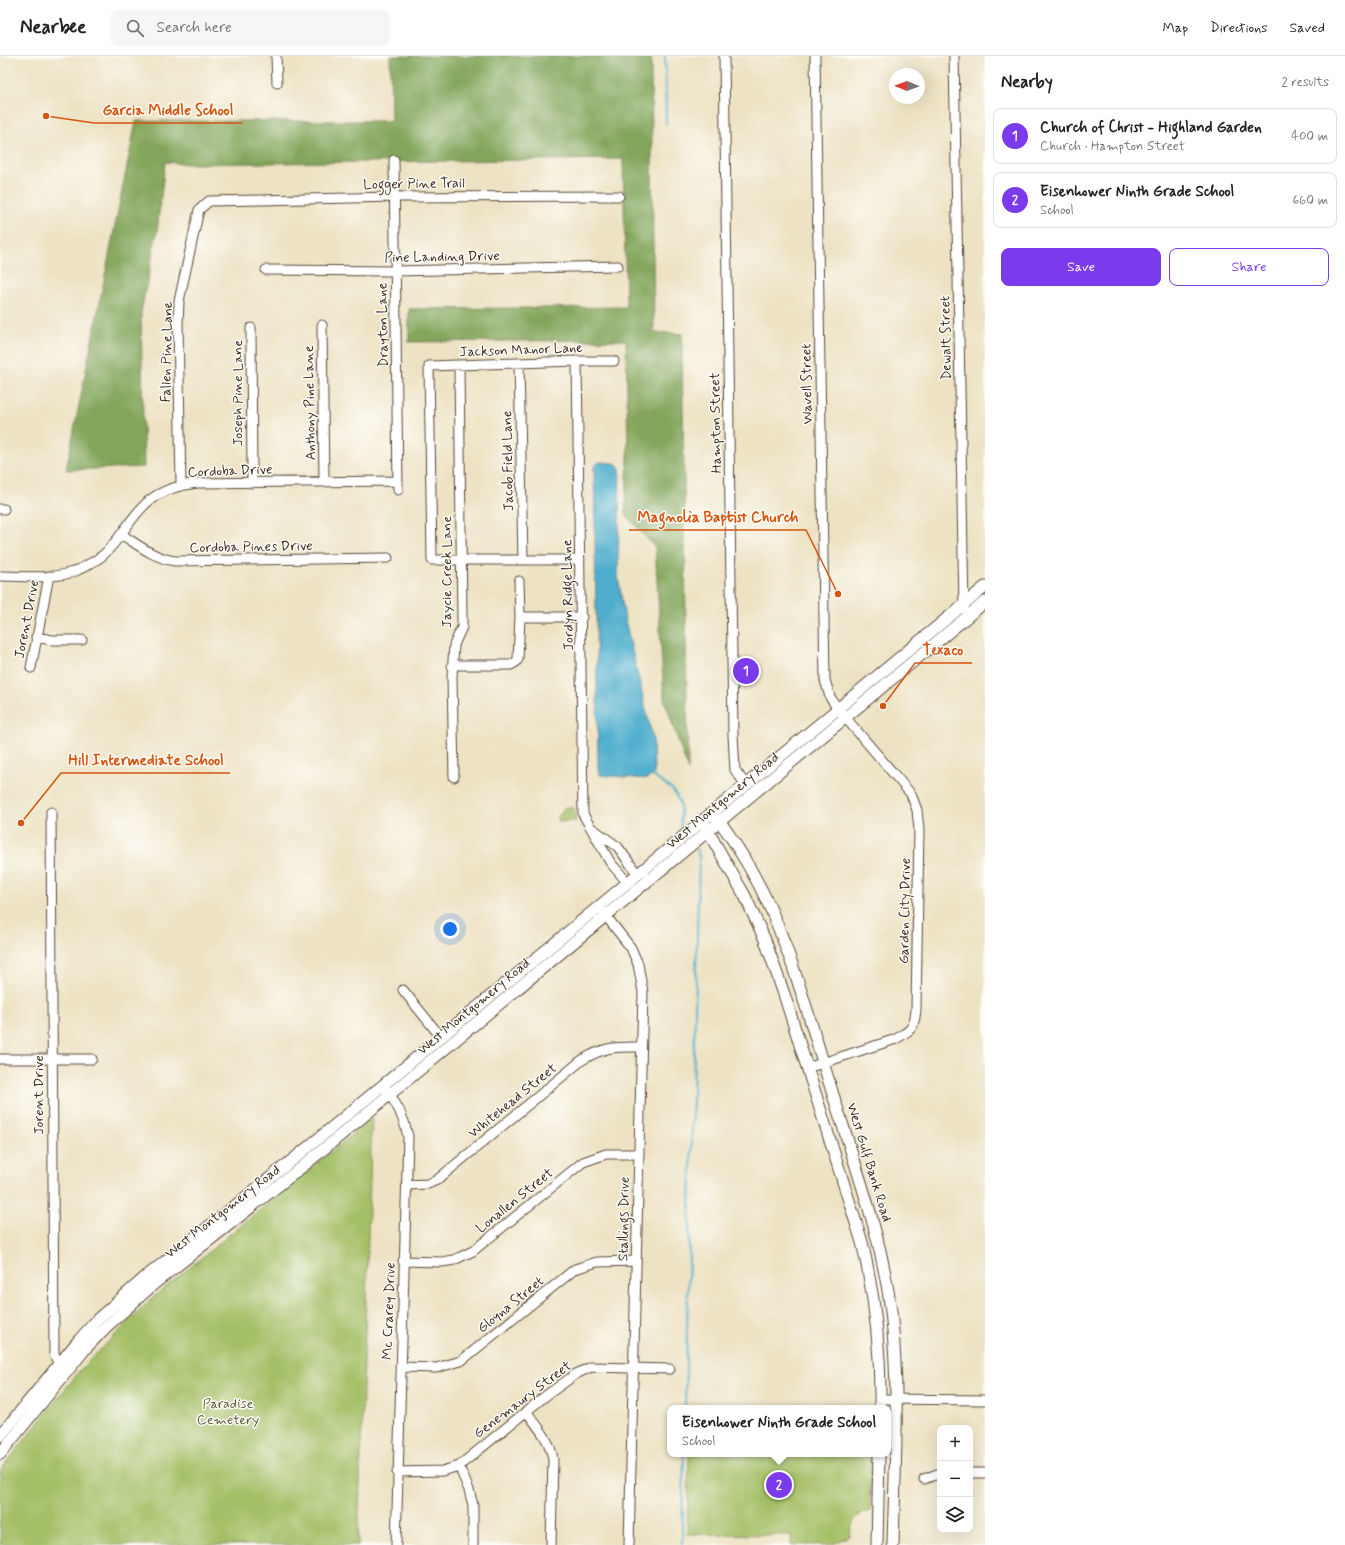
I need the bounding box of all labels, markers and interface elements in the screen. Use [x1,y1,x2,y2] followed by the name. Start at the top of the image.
[110,10,390,46] search box
[20,15,86,40] text: Nearbee
[124,17,146,39] icon: search
[156,18,232,38] text: Search here
[1162,19,1188,37] text: Map
[1210,19,1268,37] text: Directions
[1290,19,1325,37] text: Saved
[889,68,925,104] north arrow
[1001,71,1053,93] text: Nearby
[1282,74,1329,91] text: 2 results
[94,96,242,123] callout: Garcia Middle School
[103,101,234,121] text: Garcia Middle School
[1040,118,1262,138] text: Church of Christ - Highland Garden
[1012,128,1018,145] text: 1
[1291,128,1328,145] text: 400 m
[1040,138,1185,155] text: Church · Hampton Street
[363,174,465,196] street label: Logger Pine Trail
[1040,182,1234,202] text: Eisenhower Ninth Grade School
[1012,192,1018,209] text: 2
[1292,192,1328,209] text: 660 m
[1040,202,1074,219] text: School
[384,247,500,267] street label: Pine Landing Drive
[1001,248,1161,286] button: Save
[1169,248,1329,286] button: Share
[373,282,393,367] street label: Drayton Lane
[936,296,956,380] street label: Dewalt Street
[157,301,177,403] street label: Fallen Pine Lane
[459,339,583,361] street label: Jackson Manor Lane
[229,340,247,446] street label: Joseph Pine Lane
[797,343,817,425] street label: Wavell Street
[300,345,320,461] street label: Anthony Pine Lane
[706,372,726,474] street label: Hampton Street
[498,411,518,511] street label: Jacob Field Lane
[187,461,273,481] street label: Cordoba Drive
[629,503,806,530] callout: Magnolia Baptist Church
[638,508,799,530] text: Magnolia Baptist Church
[438,516,456,628] street label: Jaycie Creek Lane
[189,537,313,557] street label: Cordoba Pines Drive
[558,539,580,651] street label: Jordyn Ridge Lane
[11,578,43,660] street label: Jorent Drive
[915,636,972,663] callout: Texaco
[923,641,963,661] text: Texaco
[733,656,759,686] pin: 1
[61,746,230,773] callout: Hill Intermediate School
[663,748,783,853] street label: West Montgomery Road
[68,751,224,771] text: Hill Intermediate School
[895,858,915,964] street label: Garden City Drive
[440,919,460,939] your location
[414,954,534,1059] street label: West Montgomery Road
[30,1055,48,1135] street label: Jorent Drive
[465,1059,561,1142] street label: Whitehead Street
[842,1101,896,1224] street label: West Gulf Bank Road
[161,1161,284,1263] street label: West Montgomery Road
[472,1164,557,1237] street label: Lonallen Street
[614,1177,636,1261] street label: Stallings Drive
[378,1262,400,1360] street label: Mc Crarey Drive
[474,1272,548,1337] street label: Gloyna Street
[470,1357,575,1443] street label: Genemaury Street
[197,1395,259,1429] park label: Paradise Cemetery
[667,1405,891,1457] popup
[682,1413,876,1433] text: Eisenhower Ninth Grade School
[937,1425,973,1533] map controls
[937,1425,973,1461] button: +
[682,1433,716,1450] text: School
[937,1461,973,1497] button: −
[766,1470,792,1500] pin: 2
[937,1497,973,1533] button: layers

